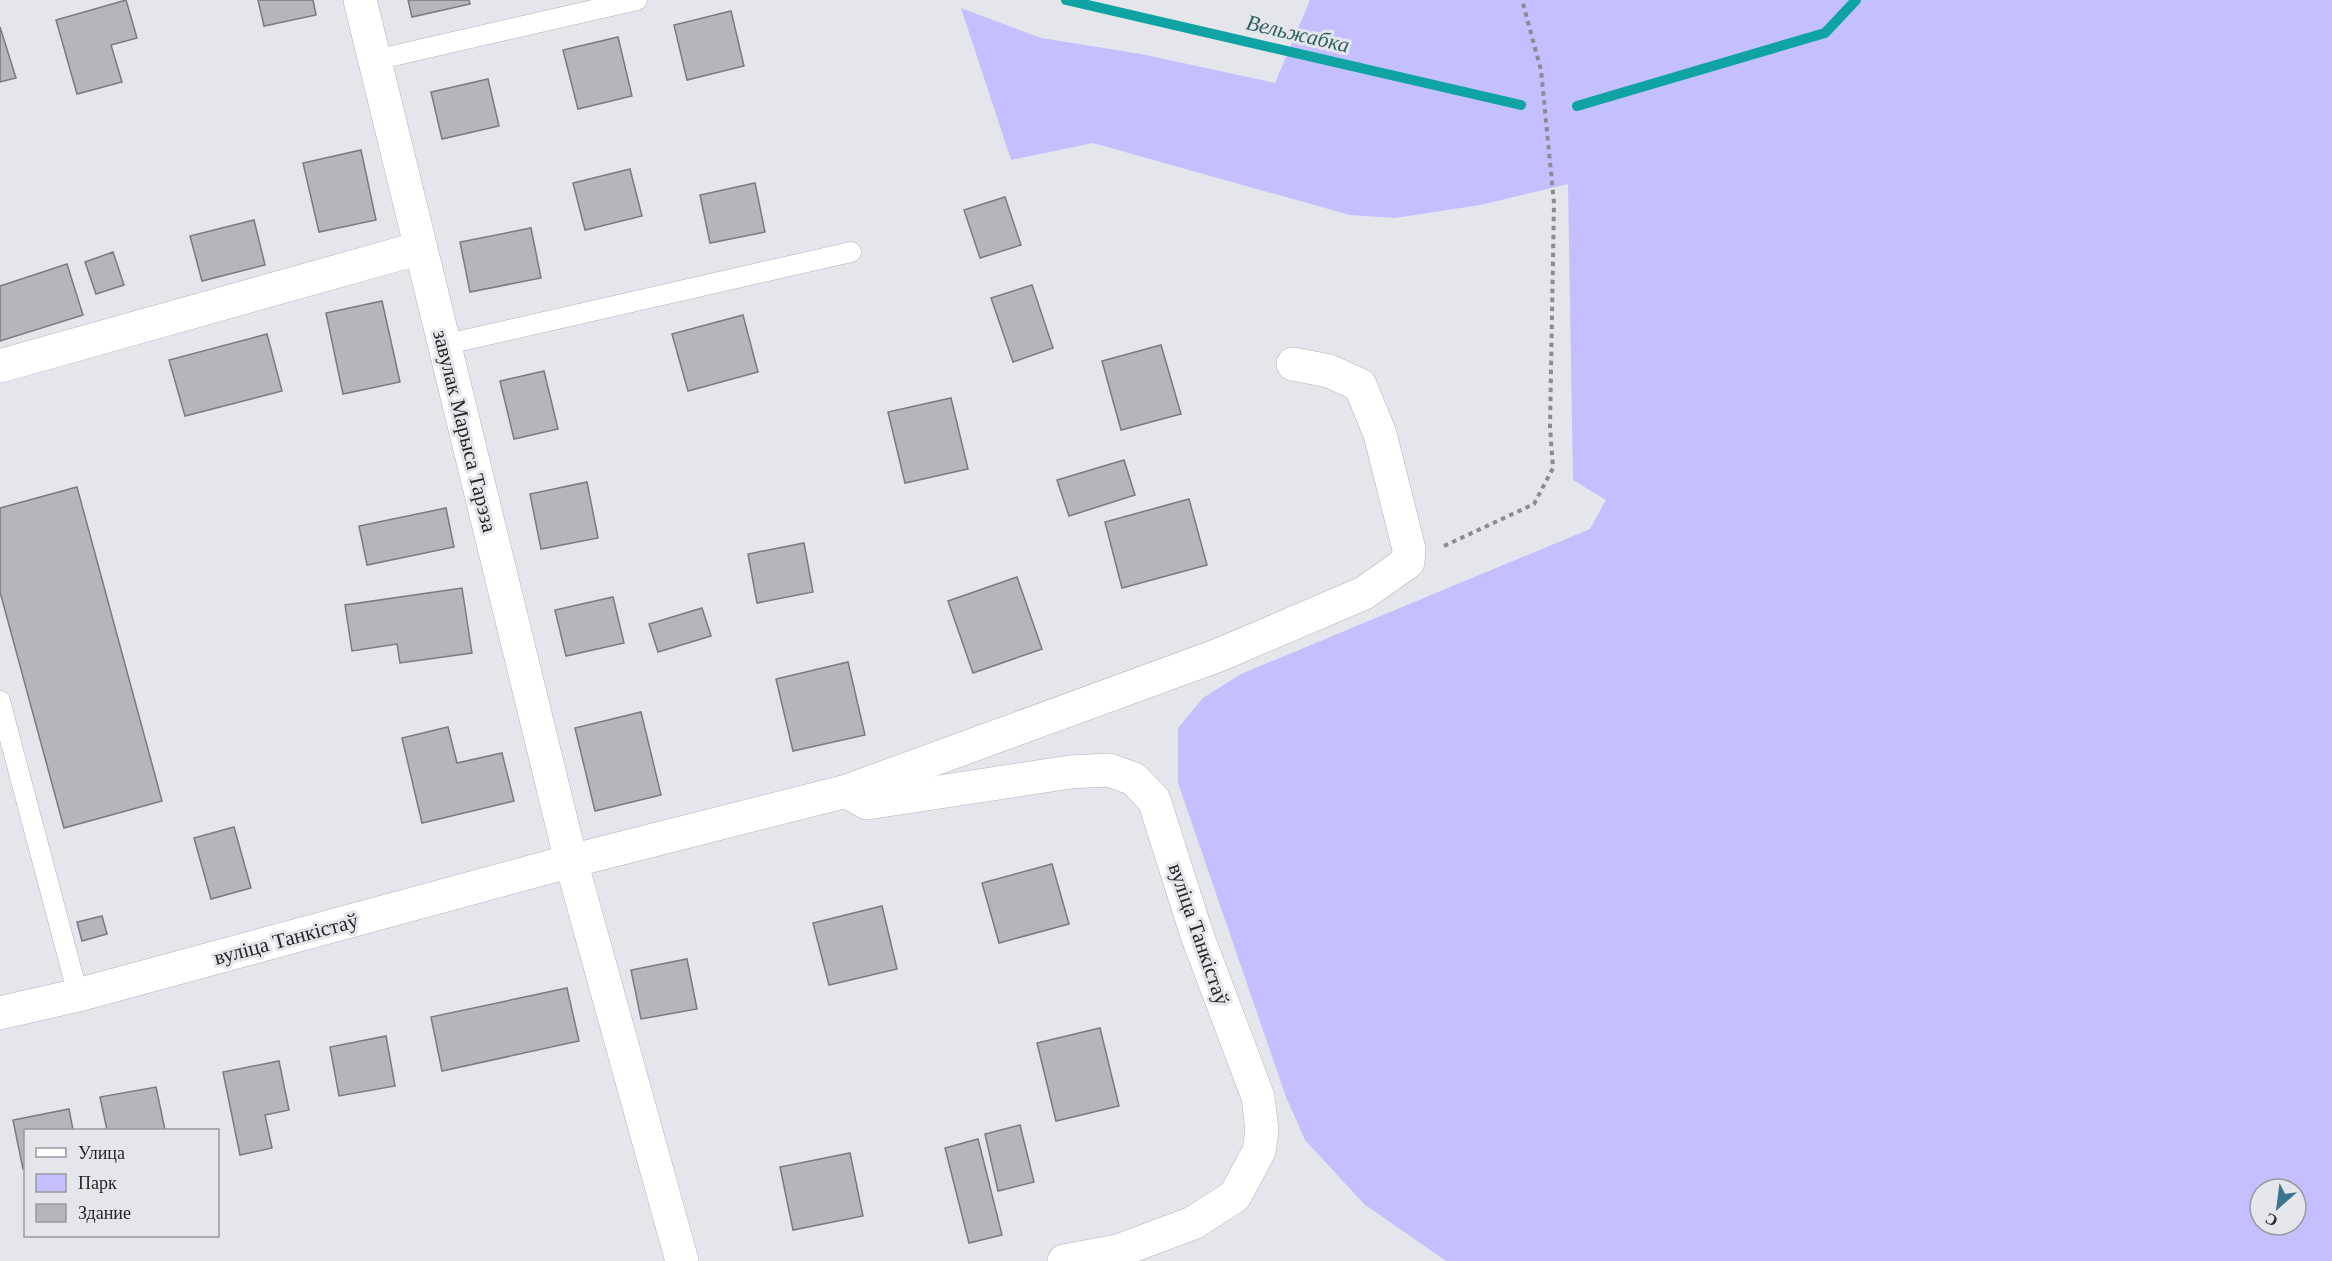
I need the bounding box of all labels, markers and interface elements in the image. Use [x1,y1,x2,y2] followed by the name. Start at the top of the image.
[1244,9,1352,58] water label: Вельжабка
[428,327,502,535] street label: завулак Марыса Тарэза
[1164,860,1235,1009] street label: вуліца Танкістаў
[211,908,361,970] street label: вуліца Танкістаў
[24,1129,219,1237] legend
[78,1143,125,1163] text: Улица
[78,1173,117,1193] text: Парк
[2248,1177,2308,1237] north arrow
[78,1203,131,1223] text: Здание
[2262,1210,2280,1230] text: С

